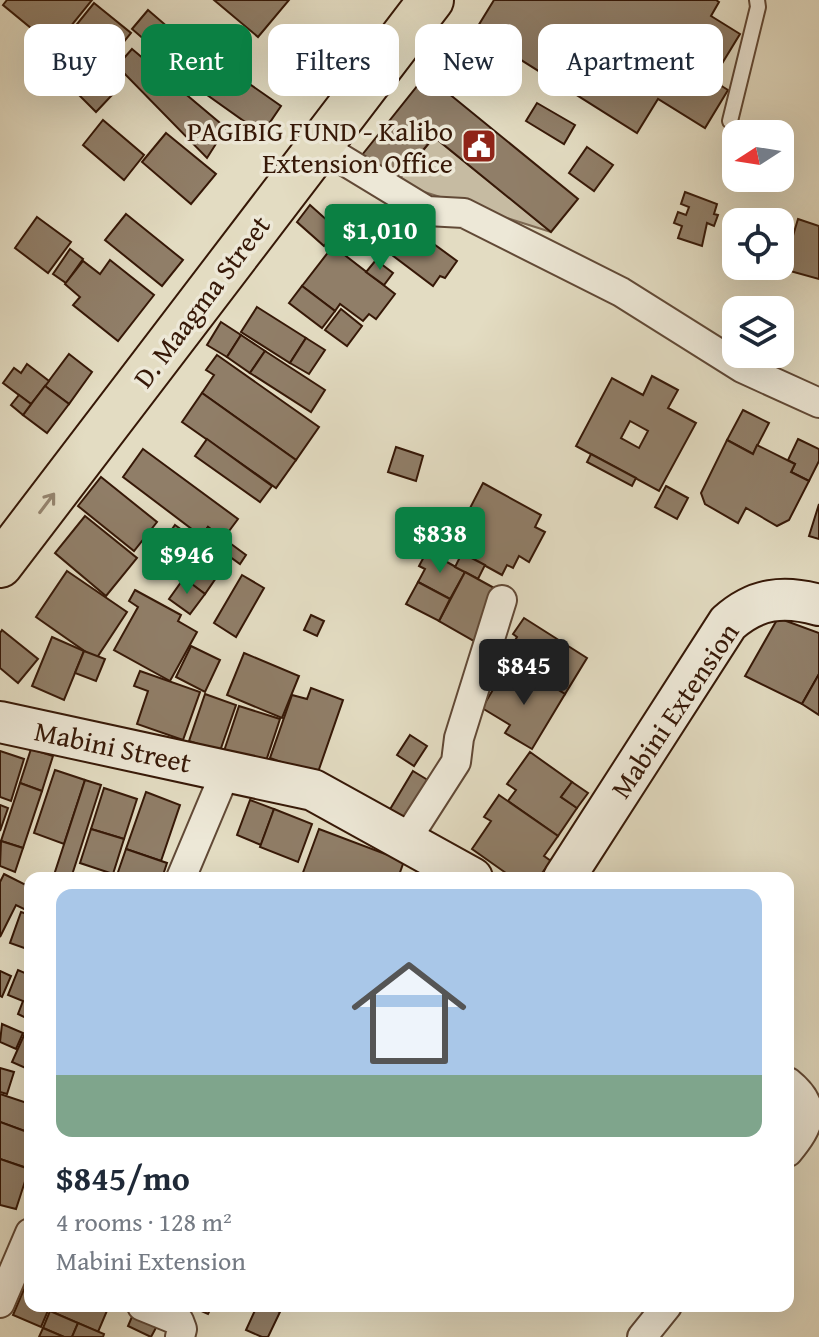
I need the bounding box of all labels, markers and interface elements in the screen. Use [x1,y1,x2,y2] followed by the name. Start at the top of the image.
[24,24,125,96] chip: Buy
[141,24,252,96] chip: Rent
[268,24,399,96] chip: Filters
[415,24,522,96] chip: New
[538,24,723,96] chip: Apartment
[187,110,453,183] place label: PAGIBIG FUND - Kalibo Extension Office
[722,120,794,192] north arrow
[722,120,794,368] map controls
[460,127,498,165] public building icon: PAGIBIG FUND - Kalibo Extension Office
[315,204,445,272] pin: $1,010
[123,206,280,396] street label: D. Maagma Street
[722,208,794,280] button: locate
[343,210,417,249] text: $1,010
[722,296,794,368] button: layers
[39,492,56,514] one-way arrow
[393,507,487,575] pin: $838
[413,513,467,552] text: $838
[140,528,234,596] pin: $946
[160,534,214,573] text: $946
[600,614,748,806] street label: Mabini Extension
[477,639,571,707] pin: $845
[497,645,551,684] text: $845
[31,709,195,783] street label: Mabini Street
[337,941,481,1085] icon: home
[56,1153,190,1202] text: $845/mo
[56,1202,232,1241] text: 4 rooms · 128 m²
[56,1241,246,1280] text: Mabini Extension

